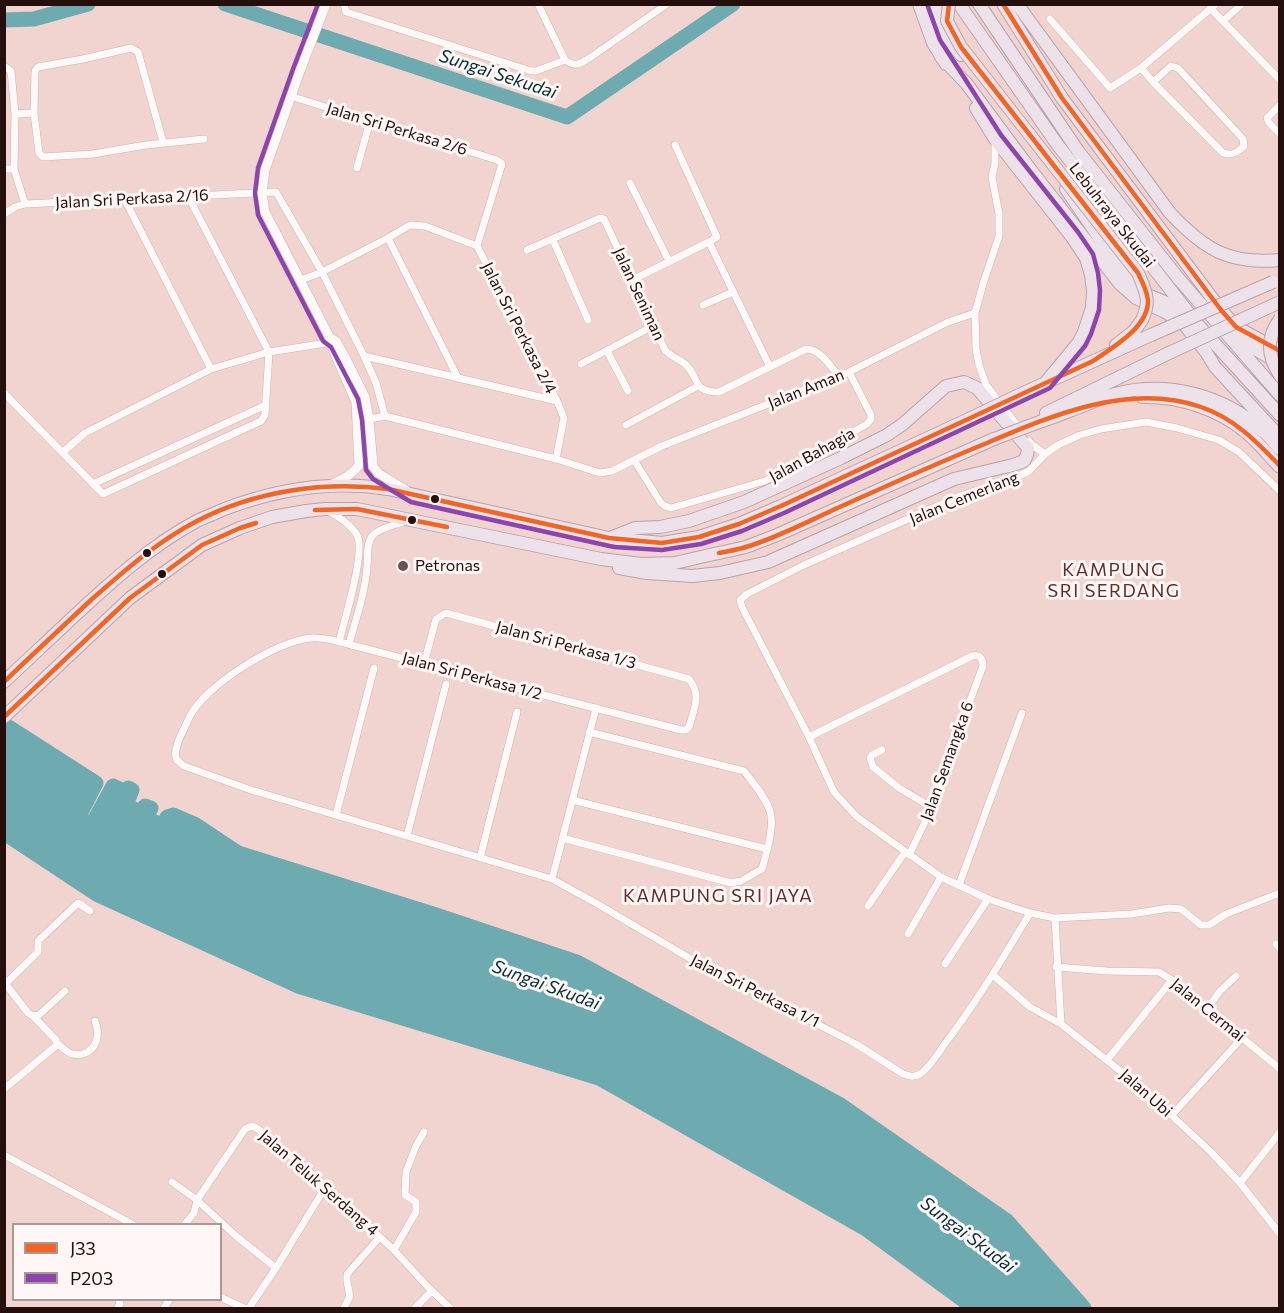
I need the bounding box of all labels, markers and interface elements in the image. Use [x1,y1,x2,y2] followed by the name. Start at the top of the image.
[436,45,560,103] water label: Sungai Sekudai
[324,98,470,160] street label: Jalan Sri Perkasa 2/6
[1065,159,1159,271] street label: Lebuhraya Skudai
[55,185,209,213] street label: Jalan Sri Perkasa 2/16
[609,244,669,344] street label: Jalan Seniman
[477,259,561,397] street label: Jalan Sri Perkasa 2/4
[765,365,847,413] street label: Jalan Aman
[766,424,858,486] street label: Jalan Bahagia
[907,467,1021,529] street label: Jalan Cemerlang
[429,493,441,505] unlabelled marker
[406,514,418,526] unlabelled marker
[141,547,153,559] unlabelled marker
[415,556,480,576] place label: Petronas
[396,559,410,573] marker: Petronas
[1048,559,1180,602] district label: KAMPUNG SRI SERDANG
[156,568,168,580] unlabelled marker
[494,617,638,673] street label: Jalan Sri Perkasa 1/3
[400,648,544,704] street label: Jalan Sri Perkasa 1/2
[917,699,977,823] street label: Jalan Semangka 6
[623,885,813,907] district label: KAMPUNG SRI JAYA
[687,950,823,1032] street label: Jalan Sri Perkasa 1/1
[489,956,603,1014] water label: Sungai Skudai
[1167,974,1249,1046] street label: Jalan Cermai
[1116,1065,1176,1121] street label: Jalan Ubi
[255,1126,383,1240] street label: Jalan Teluk Serdang 4
[916,1192,1020,1278] water label: Sungai Skudai
[12,1223,222,1301] legend
[70,1237,96,1259] text: J33
[70,1267,113,1289] text: P203

